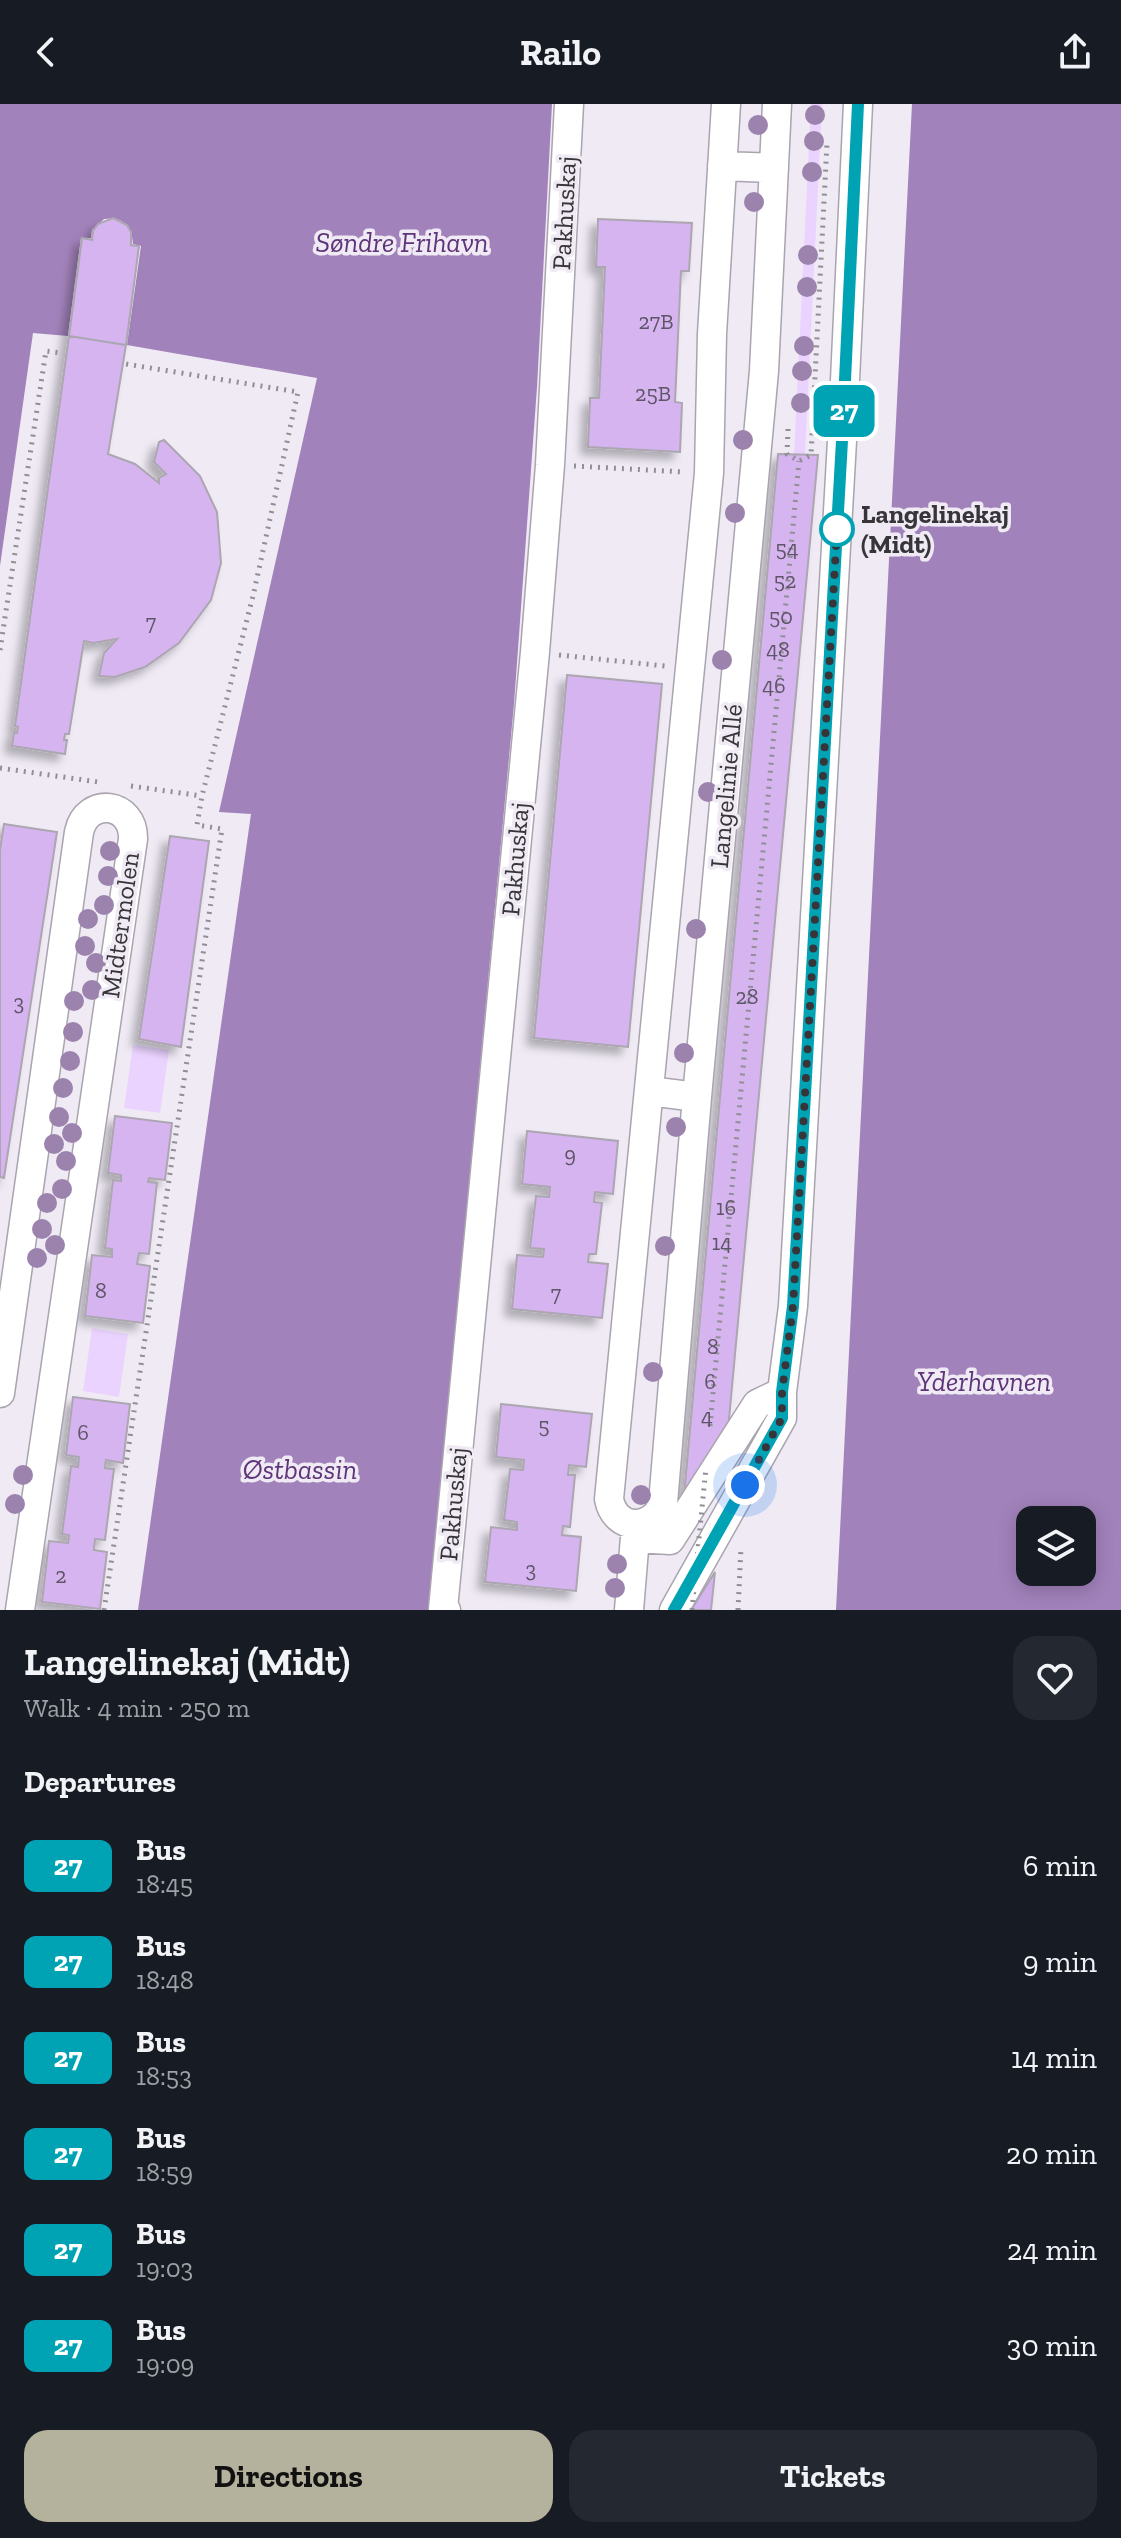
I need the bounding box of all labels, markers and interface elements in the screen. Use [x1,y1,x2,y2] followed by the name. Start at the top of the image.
[24,30,68,74] icon: back
[1053,30,1097,74] icon: share
[520,31,601,74] text: Railo
[545,155,583,271] street label: Pakhuskaj
[316,226,488,259] water label: Søndre Frihavn
[639,308,673,335] house number: 27B
[635,380,671,407] house number: 25B
[808,385,880,437] line badge: 27
[830,394,858,427] text: 27
[861,498,1009,560] place label: Langelinekaj (Midt)
[820,512,854,546] marker: Langelinekaj (Midt)
[775,535,799,562] house number: 54
[774,567,796,594] house number: 52
[769,603,793,630] house number: 50
[146,609,157,636] house number: 7
[766,636,790,663] house number: 48
[762,672,786,699] house number: 46
[703,703,749,869] street label: Langelinie Allé
[494,801,536,917] street label: Pakhuskaj
[94,850,146,1000] street label: Midtermolen
[735,983,759,1010] house number: 28
[14,989,24,1016] house number: 3
[564,1141,576,1168] house number: 9
[716,1194,736,1221] house number: 16
[712,1229,732,1256] house number: 14
[95,1277,107,1304] house number: 8
[551,1280,562,1307] house number: 7
[707,1333,719,1360] house number: 8
[917,1365,1051,1398] water label: Yderhavnen
[704,1368,716,1395] house number: 6
[701,1403,713,1430] house number: 4
[538,1412,550,1439] house number: 5
[77,1419,89,1446] house number: 6
[432,1446,474,1562] street label: Pakhuskaj
[243,1453,357,1486] water label: Østbassin
[725,1465,765,1505] your location
[1016,1506,1096,1586] map controls
[1016,1506,1096,1586] button: layers
[526,1556,536,1583] house number: 3
[55,1562,67,1589] house number: 2
[1013,1636,1097,1720] button: heart
[24,1639,350,1685] text: Langelinekaj (Midt)
[24,1692,250,1724] text: Walk · 4 min · 250 m
[24,1764,176,1800] text: Departures
[136,1832,186,1868] text: Bus
[1023,1848,1097,1884] text: 6 min
[54,1849,82,1882] text: 27
[136,1868,193,1900] text: 18:45
[136,1928,186,1964] text: Bus
[1023,1944,1097,1980] text: 9 min
[54,1945,82,1978] text: 27
[136,1964,194,1996] text: 18:48
[136,2024,186,2060] text: Bus
[1011,2040,1097,2076] text: 14 min
[54,2041,82,2074] text: 27
[136,2060,192,2092] text: 18:53
[136,2120,186,2156] text: Bus
[1006,2136,1097,2172] text: 20 min
[54,2137,82,2170] text: 27
[136,2156,193,2188] text: 18:59
[136,2216,186,2252] text: Bus
[1007,2232,1097,2268] text: 24 min
[54,2233,82,2266] text: 27
[136,2252,193,2284] text: 19:03
[136,2312,186,2348] text: Bus
[1007,2328,1097,2364] text: 30 min
[54,2329,82,2362] text: 27
[136,2348,194,2380] text: 19:09
[24,2430,553,2522] button: Directions
[569,2430,1097,2522] button: Tickets

